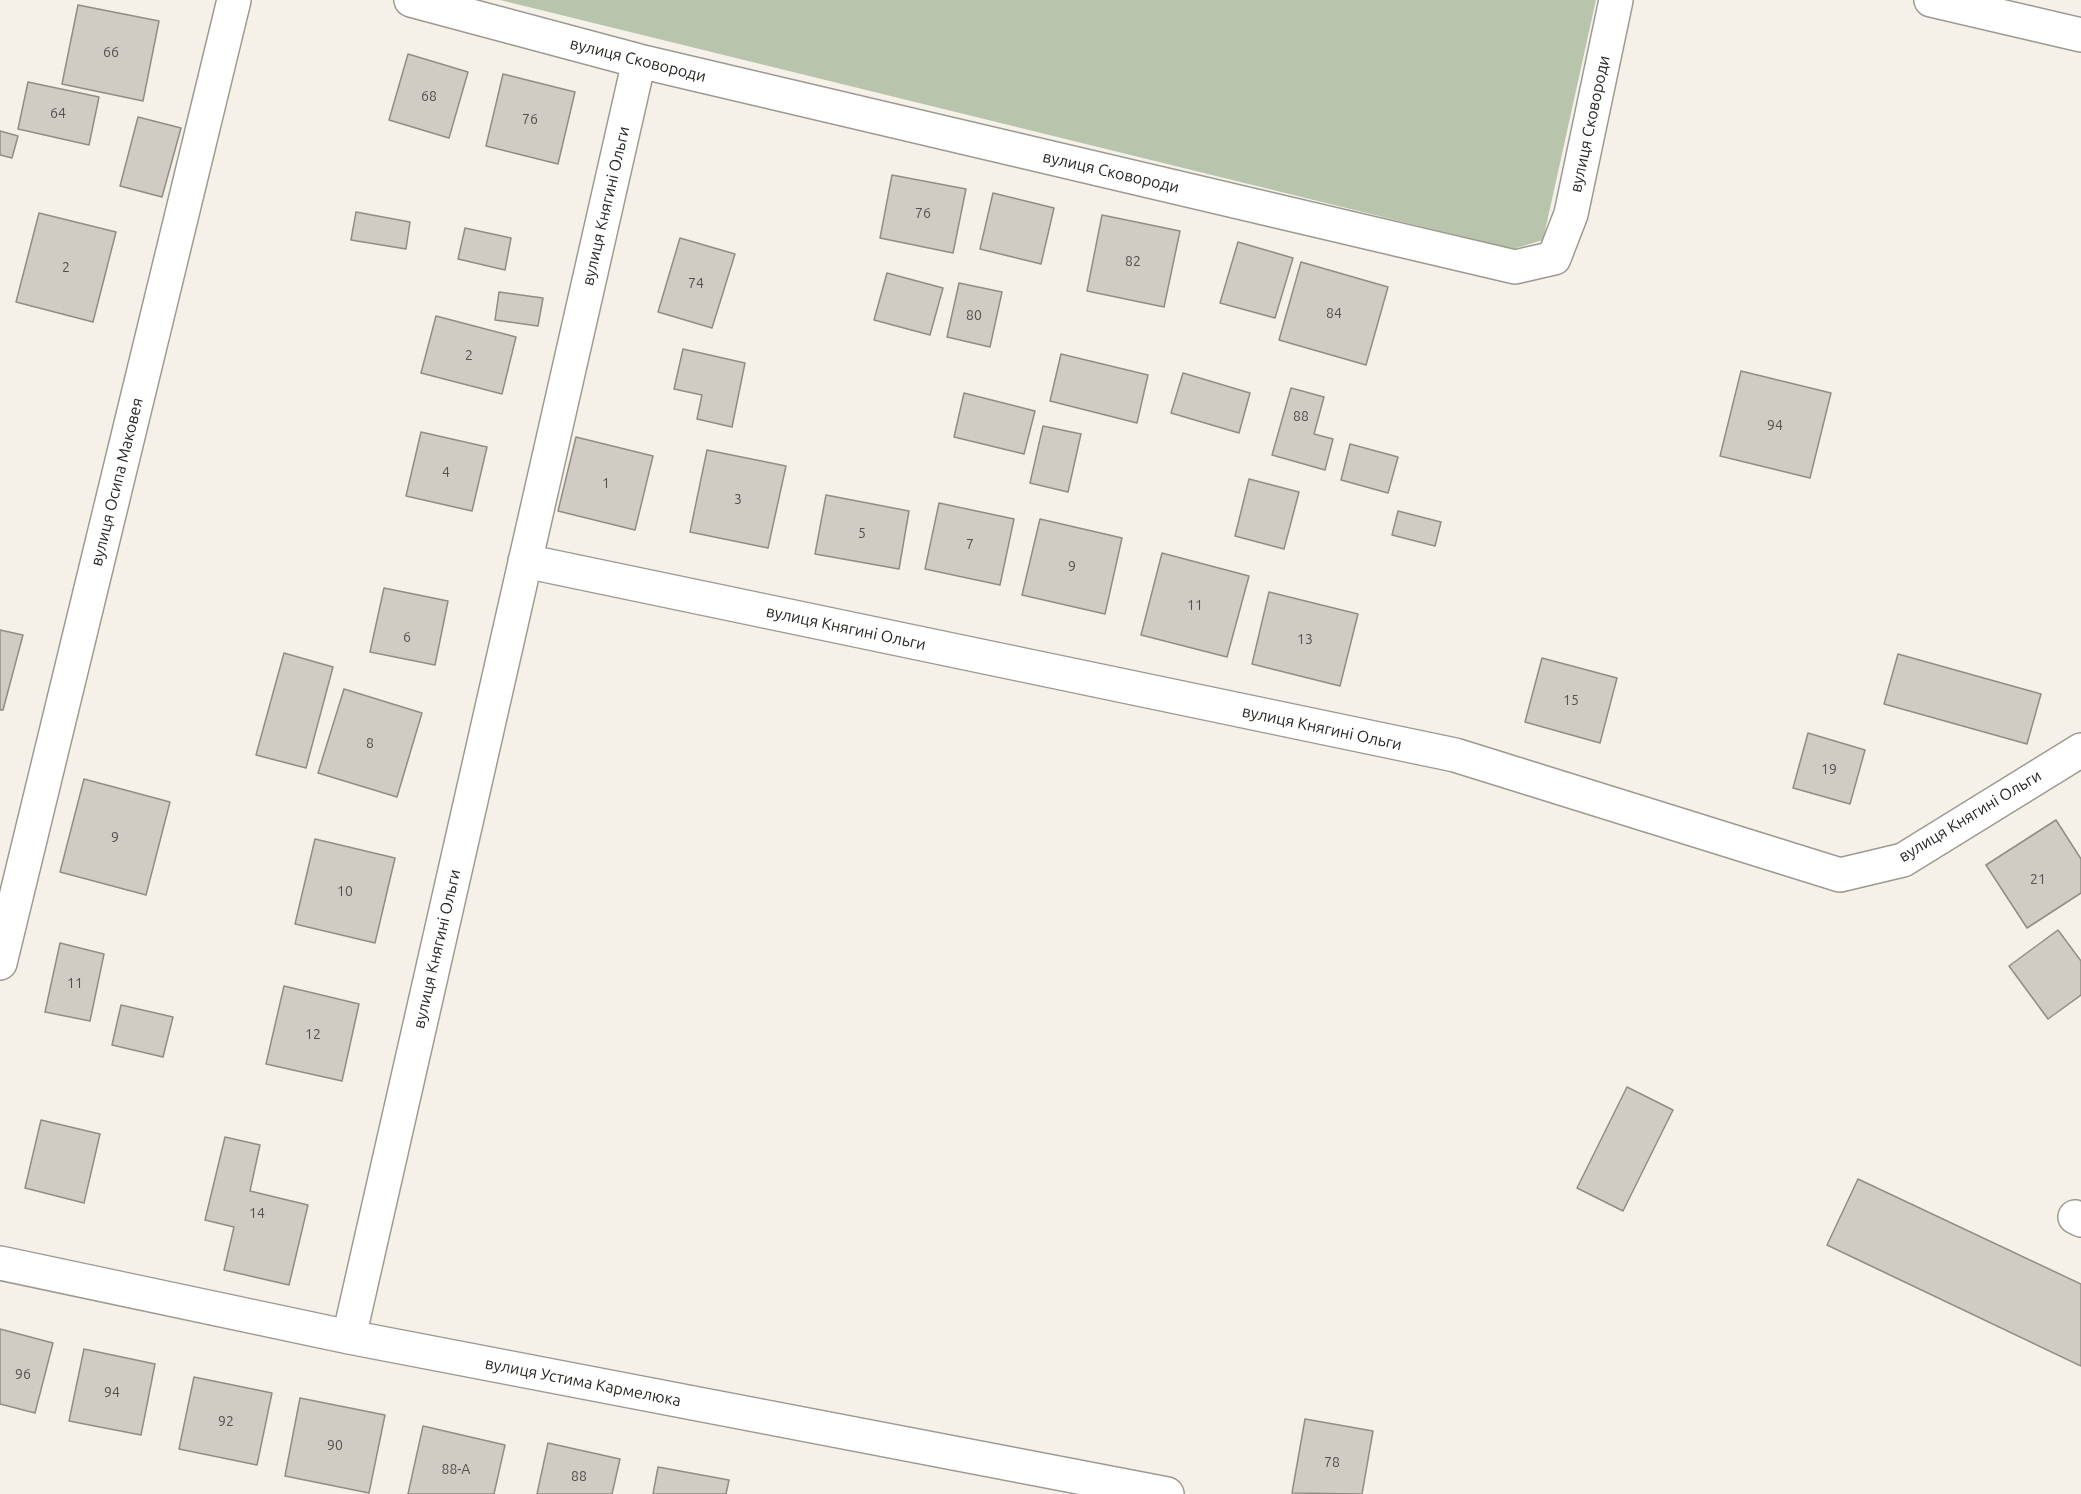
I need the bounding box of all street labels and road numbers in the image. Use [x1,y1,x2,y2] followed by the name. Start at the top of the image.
[568,34,708,86] street label: вулиця Сковороди
[1566,54,1614,194] street label: вулиця Сковороди
[578,124,634,288] street label: вулиця Княгині Ольги
[1041,147,1181,197] street label: вулиця Сковороди
[87,396,147,568] street label: вулиця Осипа Маковея
[764,602,928,654] street label: вулиця Княгині Ольги
[1240,702,1404,754] street label: вулиця Княгині Ольги
[1895,766,2045,866] street label: вулиця Княгині Ольги
[409,867,465,1031] street label: вулиця Княгині Ольги
[483,1354,683,1410] street label: вулиця Устима Кармелюка

